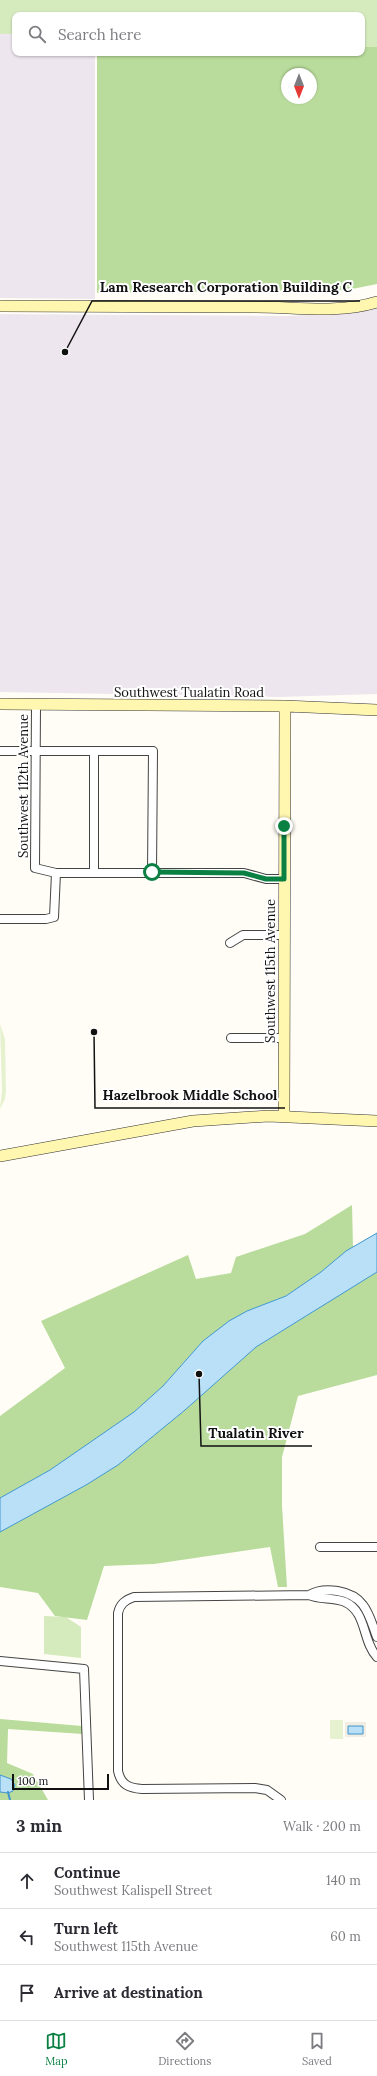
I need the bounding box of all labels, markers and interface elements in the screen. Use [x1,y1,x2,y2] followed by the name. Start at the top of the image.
[12,12,365,56] search box
[26,23,48,45] icon: search
[58,25,141,44] text: Search here
[281,68,317,104] north arrow
[92,275,360,301] callout: Lam Research Corporation Building C
[100,278,353,296] text: Lam Research Corporation Building C
[114,684,264,701] street label: Southwest Tualatin Road
[15,714,32,858] street label: Southwest 112th Avenue
[275,817,293,835] route end
[143,863,161,881] route start
[262,899,279,1043] street label: Southwest 115th Avenue
[95,1082,285,1108] callout: Hazelbrook Middle School
[103,1086,278,1104] text: Hazelbrook Middle School
[201,1420,312,1446] callout: Tualatin River
[208,1424,304,1442] text: Tualatin River
[12,1772,109,1791] scale bar
[18,1774,48,1788] text: 100 m
[16,1815,62,1837] text: 3 min
[283,1818,361,1835] text: Walk · 200 m
[54,1863,120,1882] text: Continue
[16,1870,38,1892] icon: ahead
[326,1872,361,1889] text: 140 m
[54,1882,212,1899] text: Southwest Kalispell Street
[54,1919,118,1938] text: Turn left
[16,1926,38,1948] icon: left
[330,1928,361,1945] text: 60 m
[54,1938,198,1955] text: Southwest 115th Avenue
[16,1982,38,2004] icon: arrive
[54,1983,203,2002] text: Arrive at destination
[45,2030,68,2068] tab: Map
[158,2030,211,2068] tab: Directions
[302,2030,332,2068] tab: Saved

